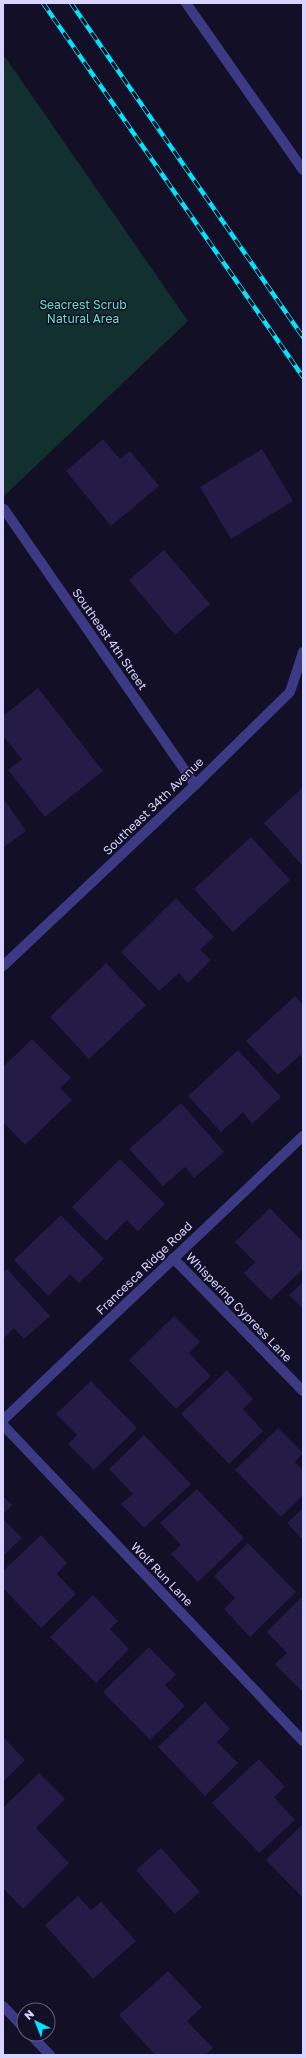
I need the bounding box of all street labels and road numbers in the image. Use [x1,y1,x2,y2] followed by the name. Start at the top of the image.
[69,585,151,693] street label: Southeast 4th Street
[100,754,206,858] street label: Southeast 34th Avenue
[93,1218,195,1318] street label: Francesca Ridge Road
[183,1249,295,1365] street label: Whispering Cypress Lane
[128,1539,196,1609] street label: Wolf Run Lane

